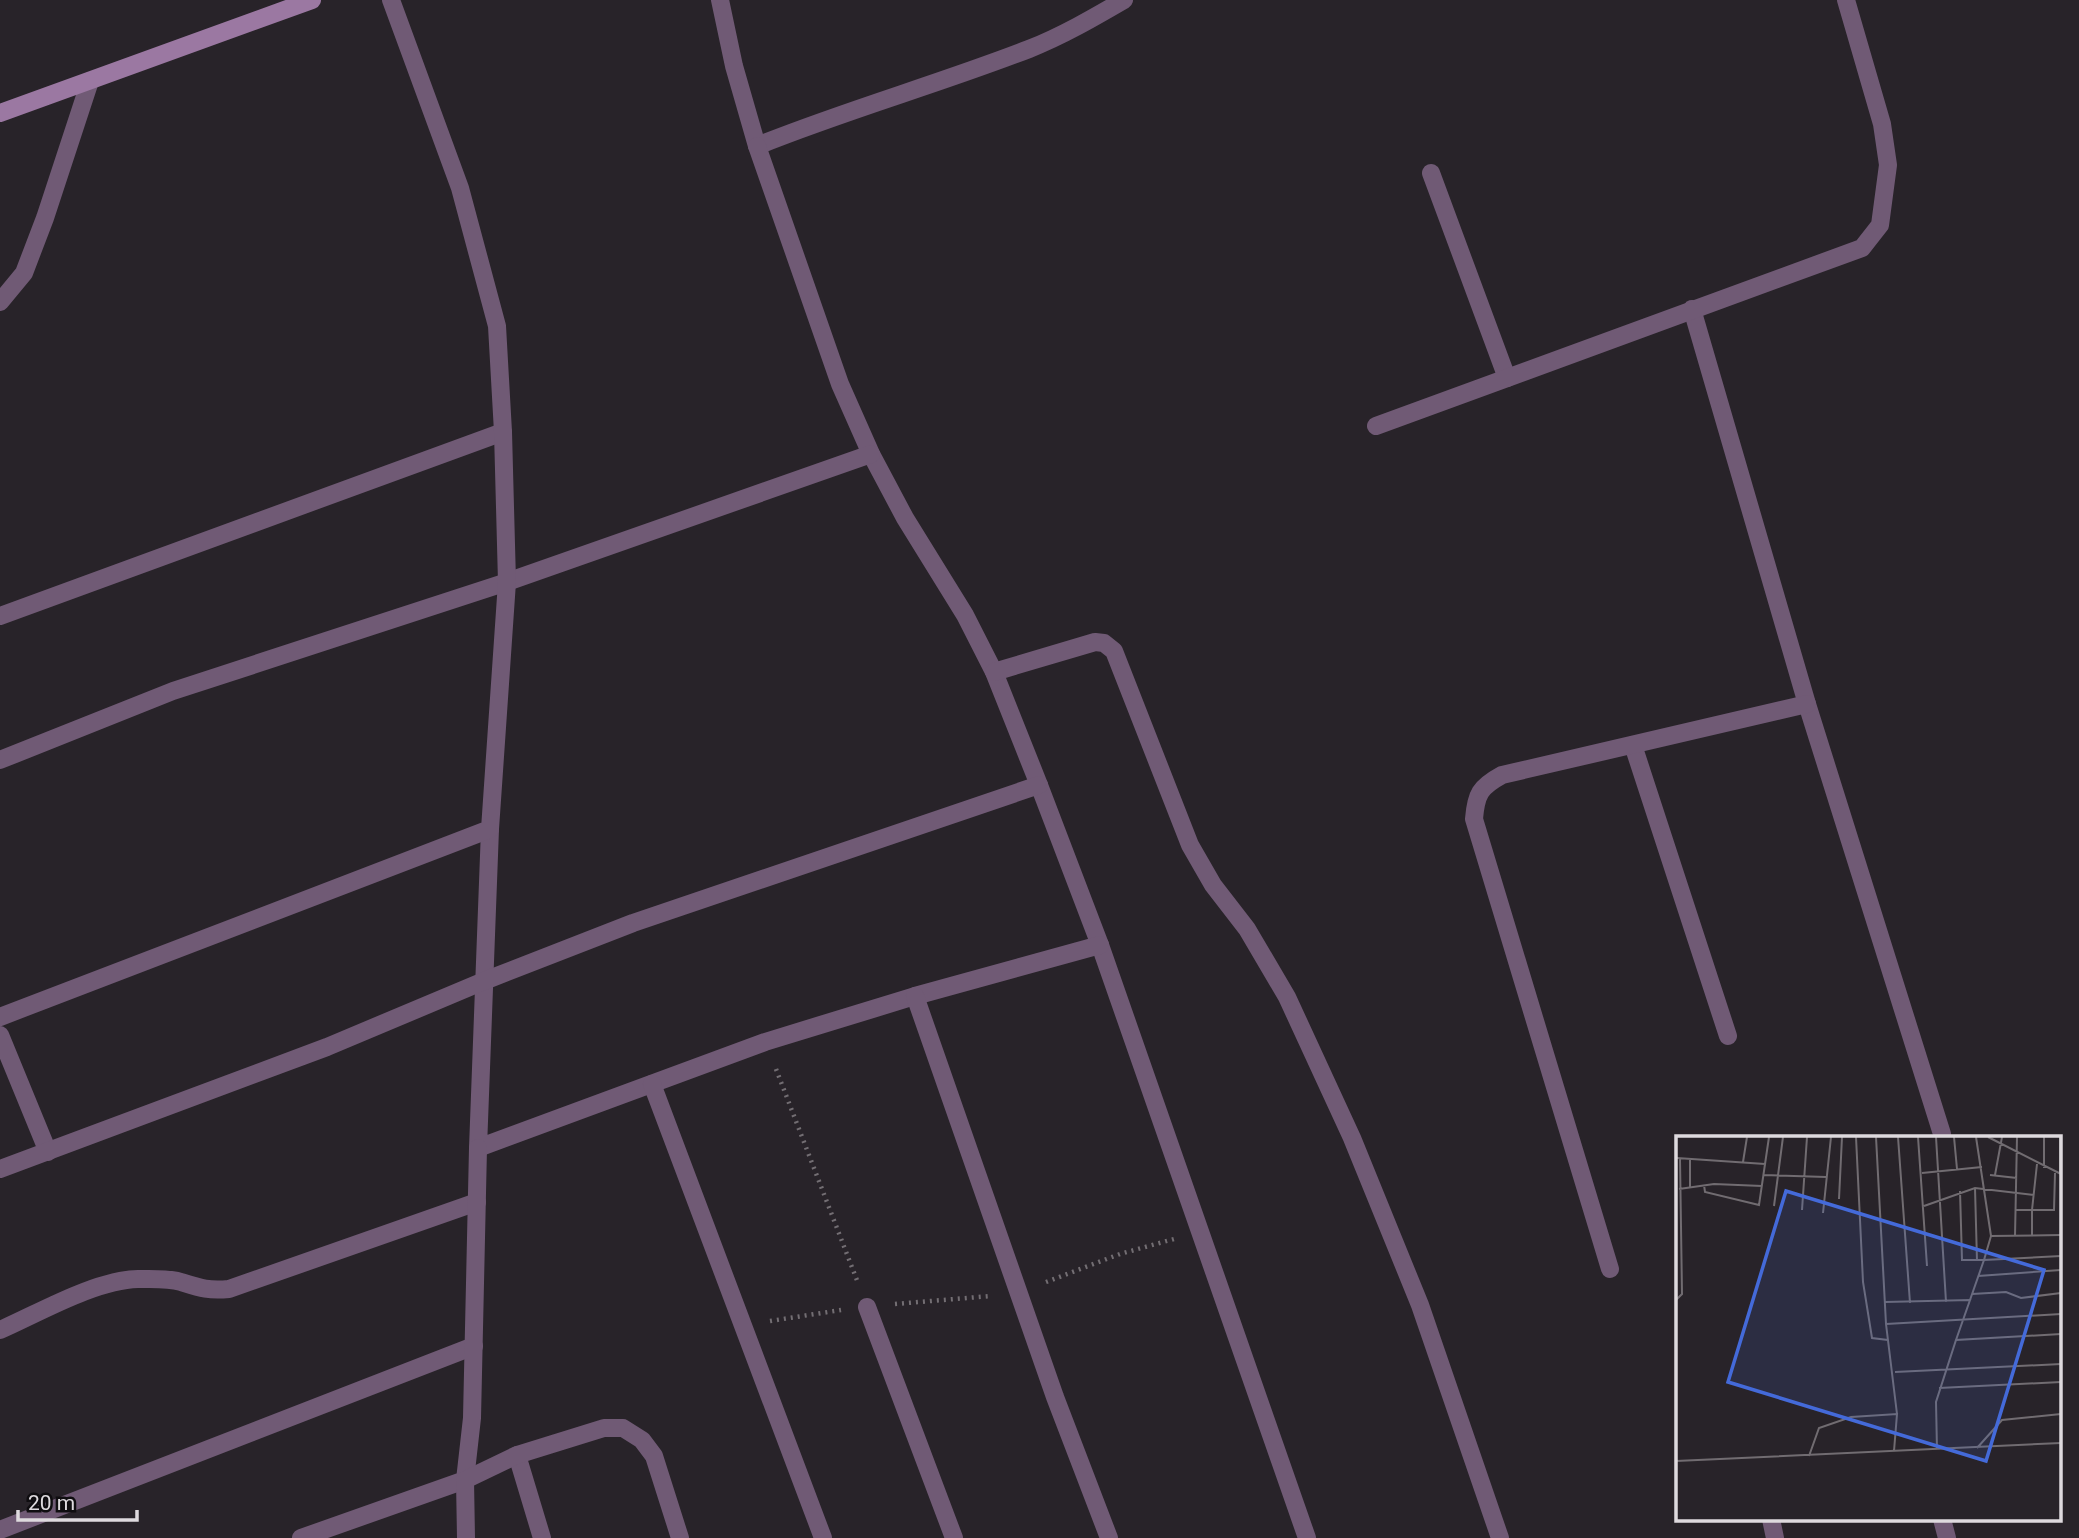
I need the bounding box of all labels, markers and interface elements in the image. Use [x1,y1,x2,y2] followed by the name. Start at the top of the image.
[1676,1136,2062,1520] inset map
[18,1478,136,1522] scale bar
[28,1491,75,1515] text: 20 m

